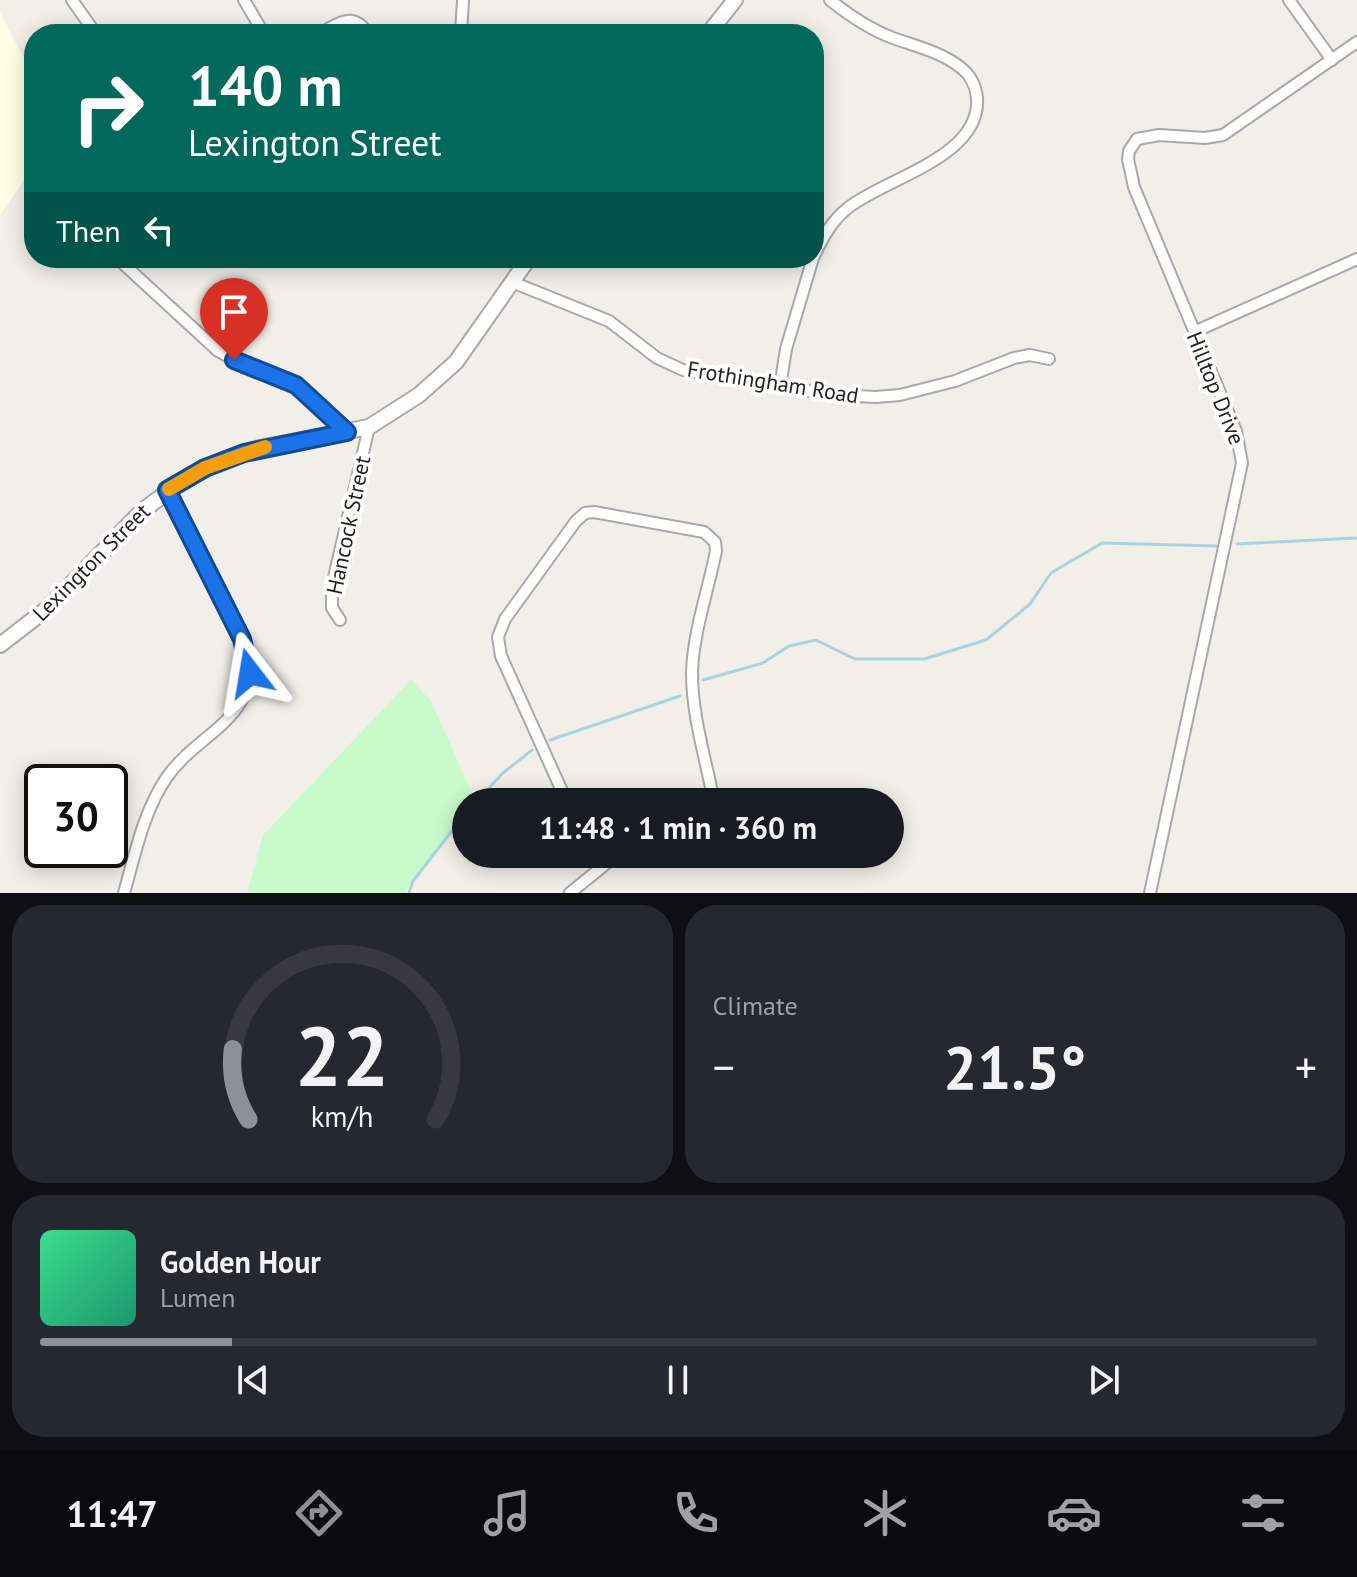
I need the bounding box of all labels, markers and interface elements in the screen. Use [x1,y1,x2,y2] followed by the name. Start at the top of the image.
[188,49,343,121] text: 140 m
[56,56,160,160] icon: right
[188,119,442,166] text: Lexington Street
[137,208,181,252] icon: left
[56,211,121,250] text: Then
[200,278,268,360] pin
[212,290,256,334] icon: arrive
[1181,327,1251,449] street label: Hilltop Drive
[685,355,861,409] street label: Frothingham Road
[320,453,376,597] street label: Hancock Street
[26,497,156,627] street label: Lexington Street
[208,631,292,715] position arrow
[24,764,128,868] speed limit sign: 30
[539,808,817,847] text: 11:48 · 1 min · 360 m
[713,989,798,1022] text: Climate
[295,1001,389,1109] text: 22
[943,1028,1086,1106] text: 21.5°
[713,1038,735,1095] text: −
[1295,1038,1317,1095] text: +
[311,1098,374,1135] text: km/h
[160,1242,321,1281] text: Golden Hour
[160,1281,235,1314] text: Lumen
[231,1358,275,1402] icon: previous
[656,1358,700,1402] icon: pause
[1082,1358,1126,1402] icon: next
[291,1485,347,1541] icon: directions
[479,1485,535,1541] icon: music
[668,1485,724,1541] icon: phone
[857,1485,913,1541] icon: climate
[1046,1485,1102,1541] icon: car
[1235,1485,1291,1541] icon: filters
[66,1490,158,1537] text: 11:47

